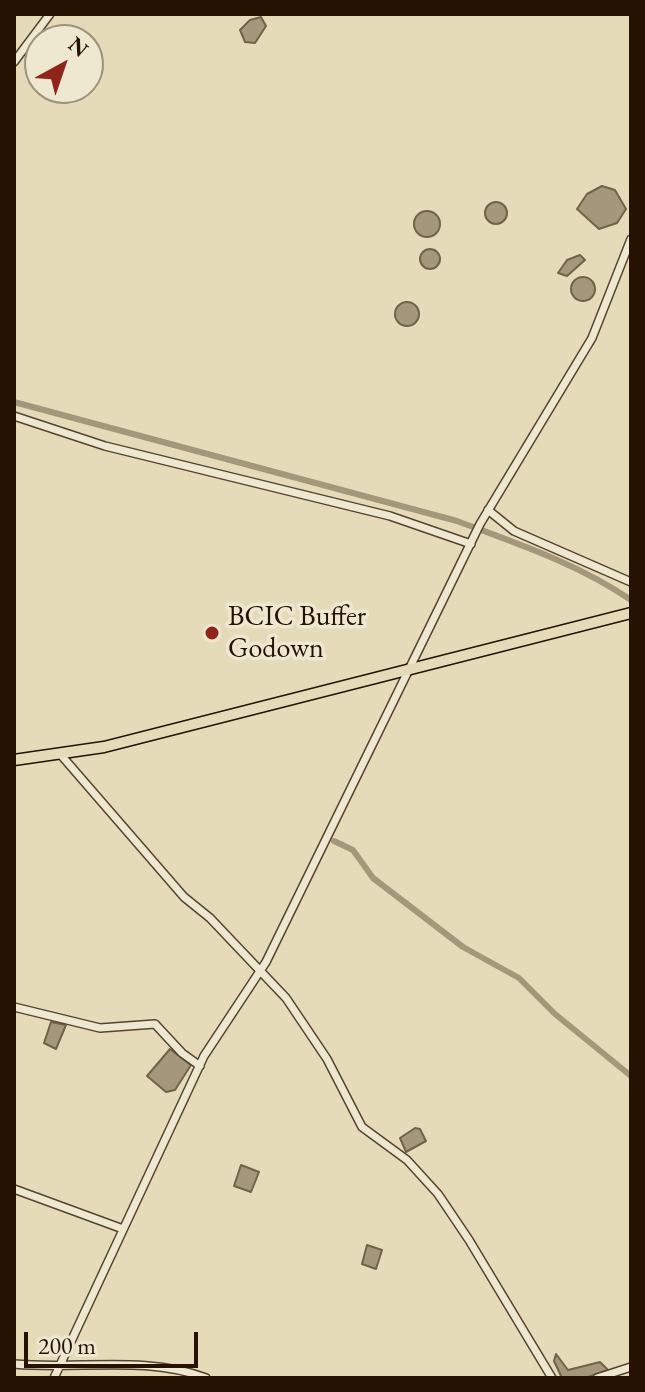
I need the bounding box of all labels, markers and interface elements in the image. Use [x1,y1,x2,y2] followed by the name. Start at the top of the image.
[24,24,104,104] north arrow
[62,30,95,64] text: N
[228,600,366,666] place label: BCIC Buffer Godown
[203,624,221,642] marker: BCIC Buffer Godown
[28,1316,202,1366] scale bar
[38,1330,96,1361] text: 200 m

